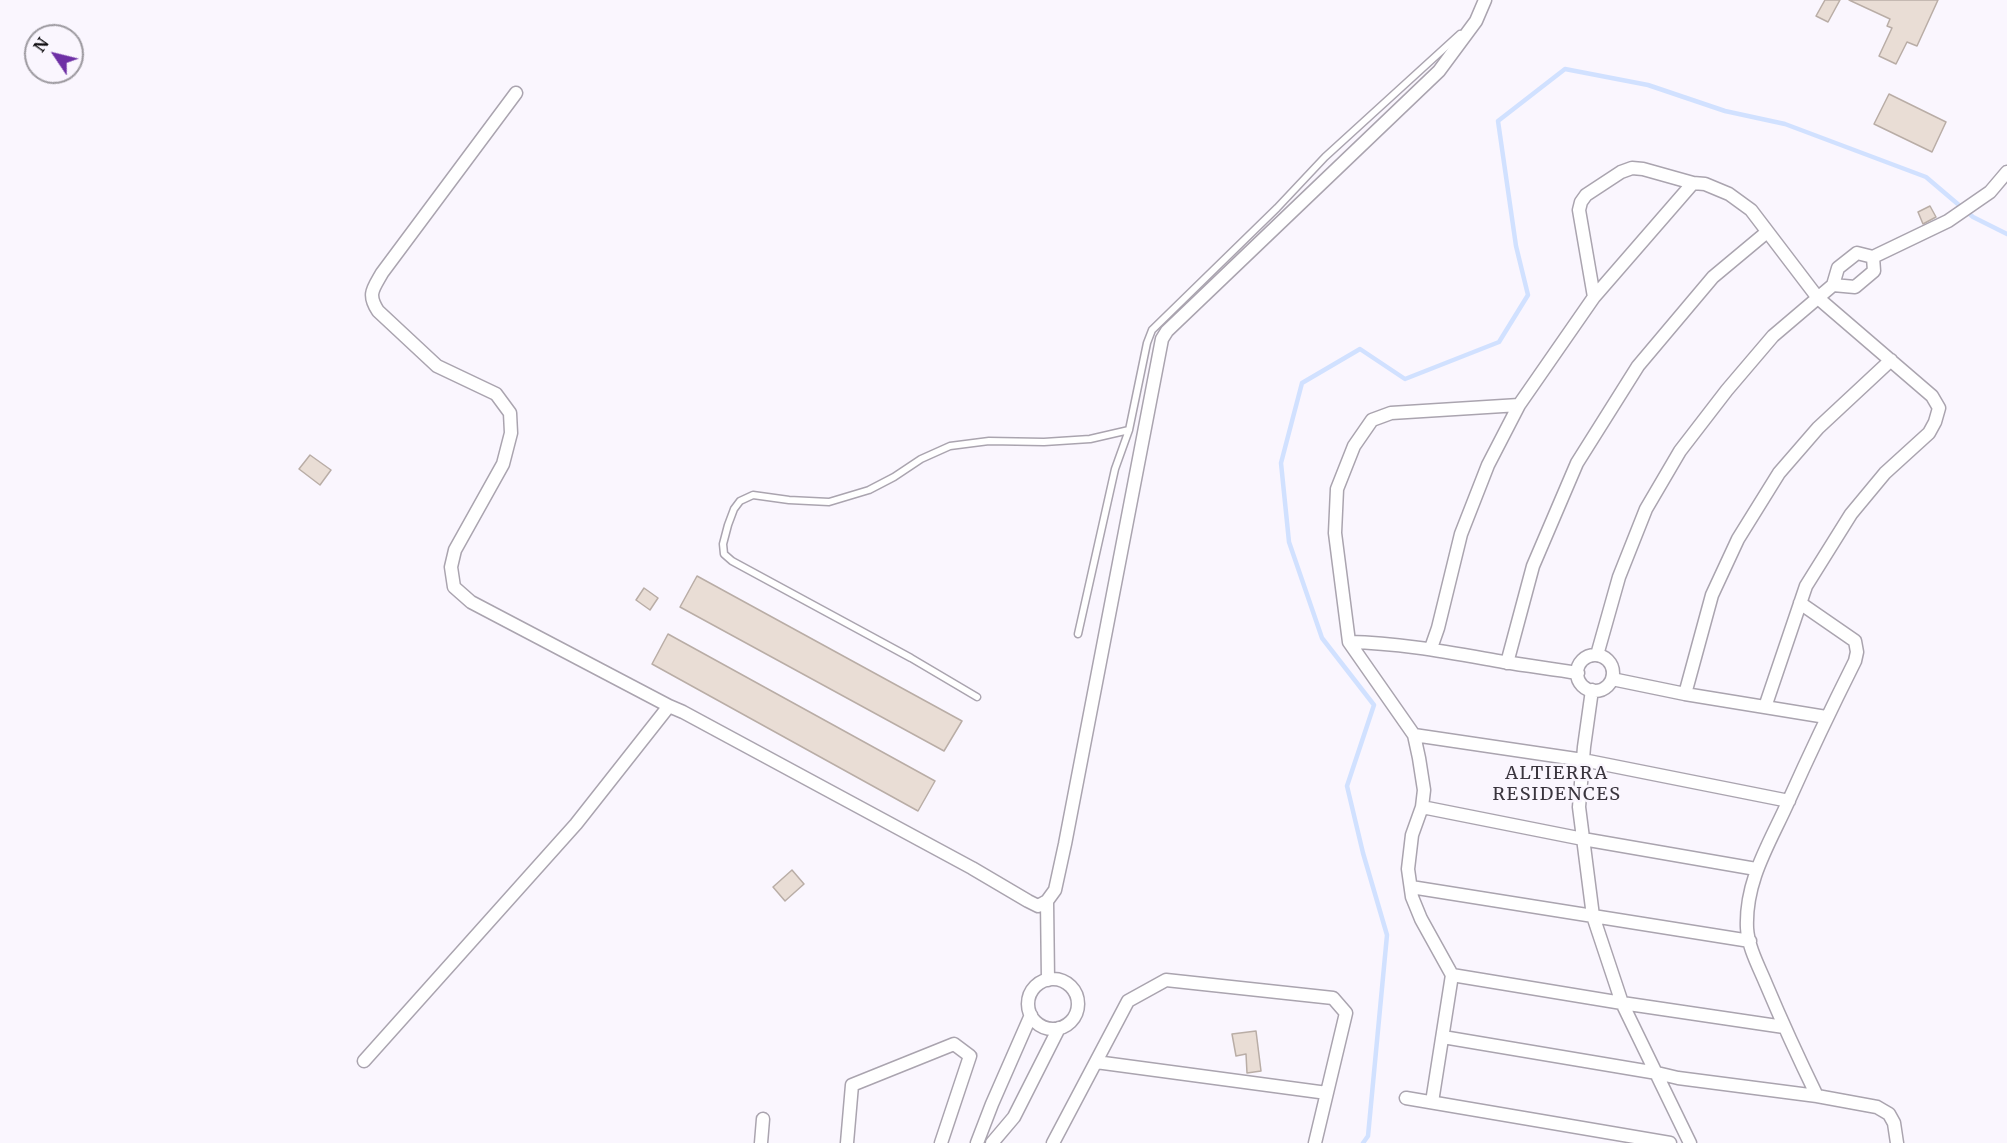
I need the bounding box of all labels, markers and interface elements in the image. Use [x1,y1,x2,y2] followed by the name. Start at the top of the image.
[24,24,84,84] north arrow
[29,34,53,56] text: N
[1493,763,1621,806] district label: ALTIERRA RESIDENCES

